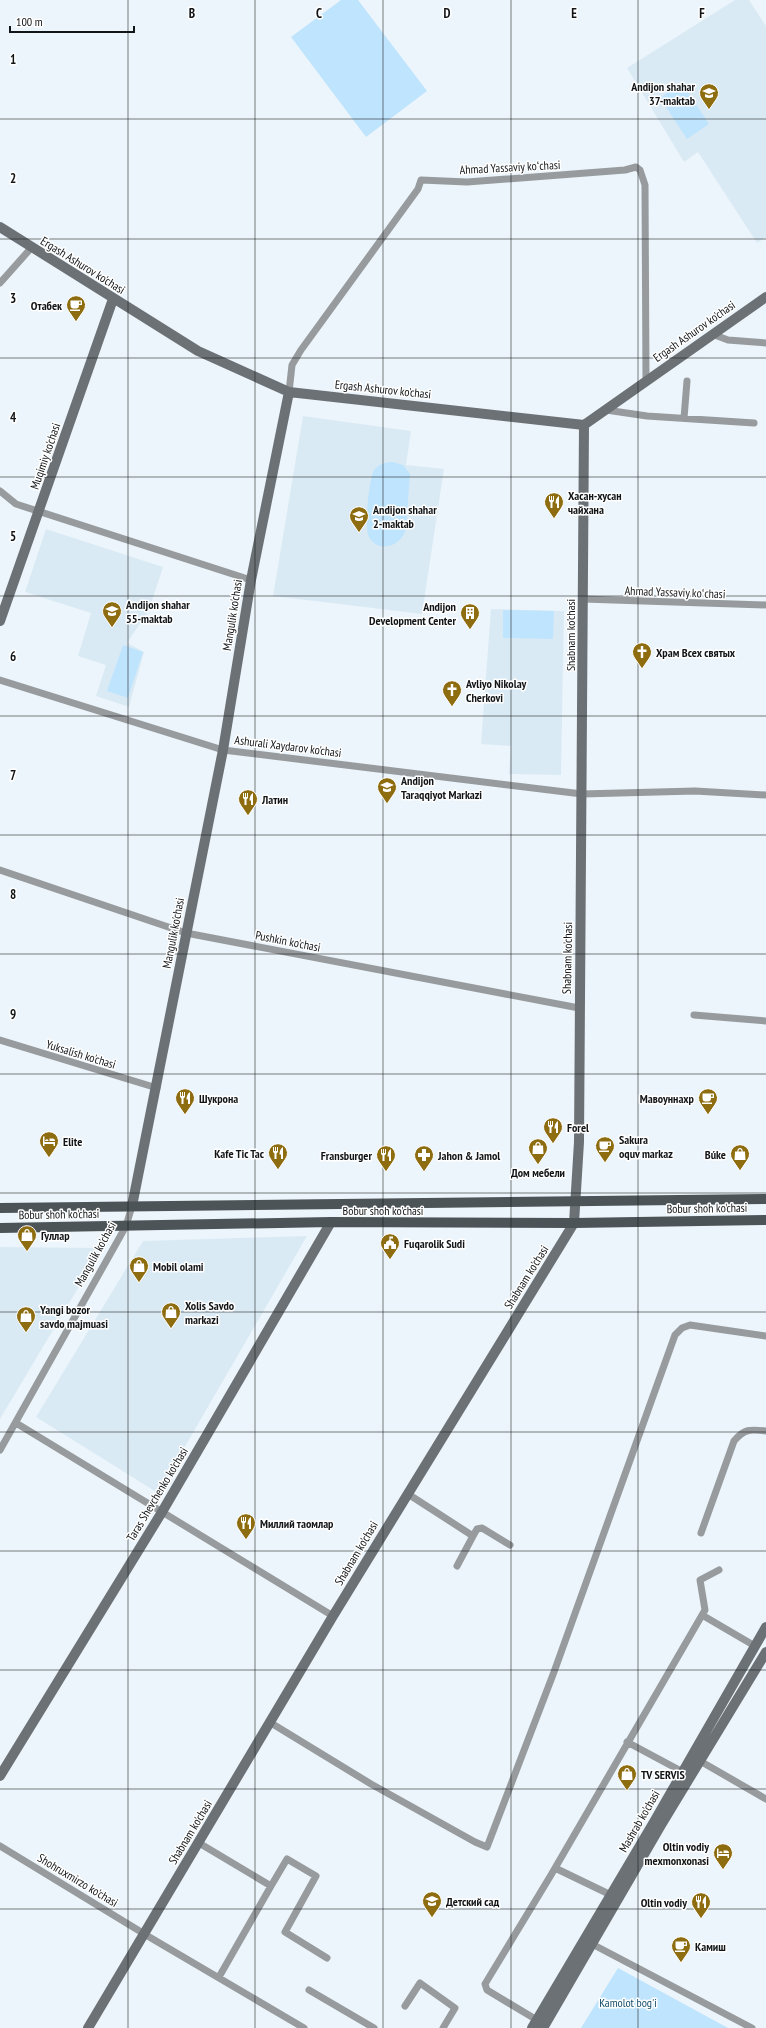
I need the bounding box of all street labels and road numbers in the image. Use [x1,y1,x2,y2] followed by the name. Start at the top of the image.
[459,157,561,177] street label: Ahmad Yassaviy koʻchasi
[38,233,128,297] street label: Ergash Ashurov ko'chasi
[650,297,738,365] street label: Ergash Ashurov ko'chasi
[334,376,432,402] street label: Ergash Ashurov ko'chasi
[27,421,63,491] street label: Muqimiy ko'chasi
[219,578,245,652] street label: Mangulik ko'chasi
[624,583,726,601] street label: Ahmad Yassaviy koʻchasi
[563,599,578,671] street label: Shabnam ko'chasi
[234,732,342,760] street label: Ashurali Xaydarov ko'chasi
[159,896,187,970] street label: Mangulik ko'chasi
[559,922,575,994] street label: Shabnam ko'chasi
[254,927,322,955] street label: Pushkin ko'chasi
[44,1036,118,1072] street label: Yuksalish ko'chasi
[666,1200,748,1216] street label: Bobur shoh ko'chasi
[343,1203,423,1218] street label: Bobur shoh ko'chasi
[18,1206,100,1222] street label: Bobur shoh ko'chasi
[71,1219,119,1289] street label: Mangulik ko'chasi
[501,1242,551,1312] street label: Shabnam ko'chasi
[123,1444,191,1544] street label: Taras Shevchenko ko'chasi
[331,1518,381,1588] street label: Shabnam ko'chasi
[615,1787,663,1855] street label: Mashrab ko'chasi
[165,1797,215,1867] street label: Shabnam ko'chasi
[35,1850,121,1910] street label: Shohruxmirzo ko'chasi

